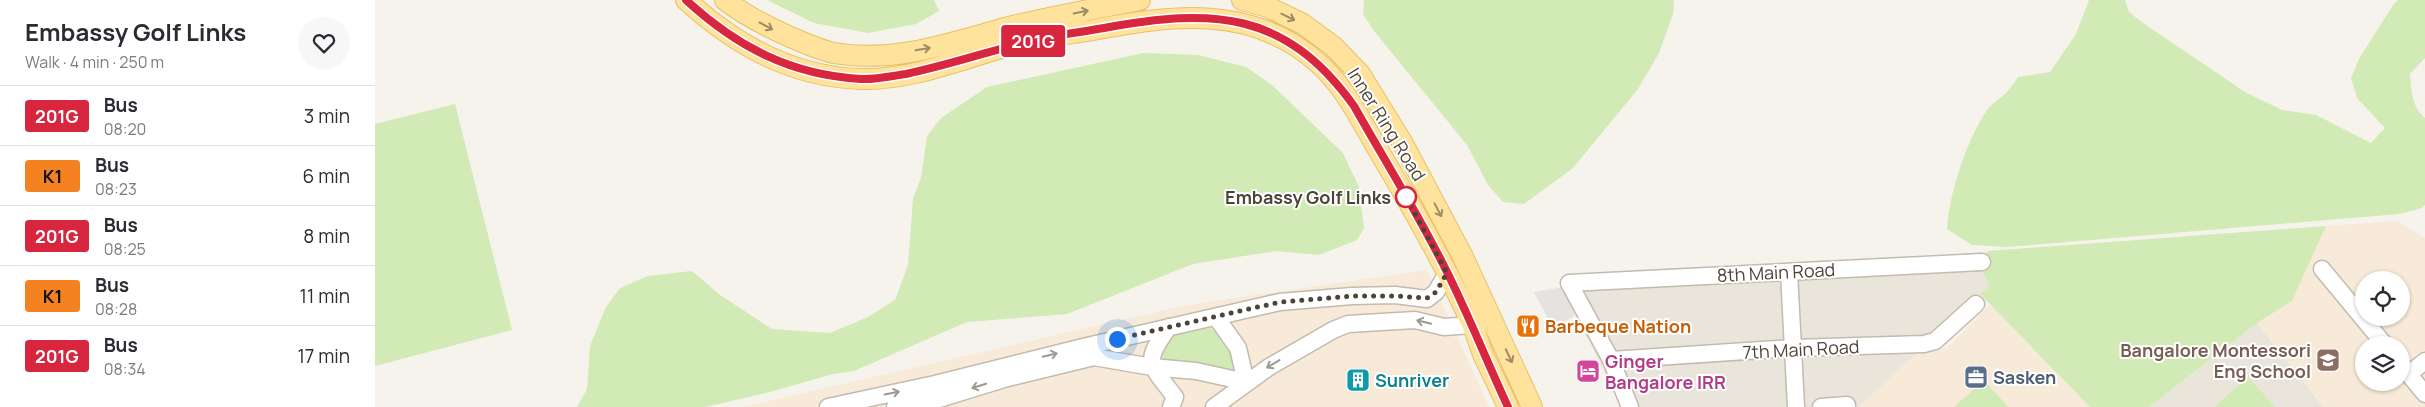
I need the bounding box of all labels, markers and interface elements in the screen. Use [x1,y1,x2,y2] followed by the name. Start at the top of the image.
[1072,7,1088,16] one-way arrow
[1280,12,1295,22] one-way arrow
[25,15,246,48] text: Embassy Golf Links
[298,17,350,69] button: heart
[759,21,774,31] one-way arrow
[998,25,1068,57] line badge: 201G
[1011,29,1055,53] text: 201G
[914,44,930,54] one-way arrow
[25,51,164,73] text: Walk · 4 min · 250 m
[1343,63,1431,185] street label: Inner Ring Road
[104,92,138,118] text: Bus
[304,103,350,129] text: 3 min
[35,104,79,128] text: 201G
[104,118,146,140] text: 08:20
[95,152,129,178] text: Bus
[303,163,350,189] text: 6 min
[43,164,62,188] text: K1
[95,178,137,200] text: 08:23
[1225,185,1391,209] place label: Embassy Golf Links
[1395,186,1417,208] marker: Embassy Golf Links
[1434,202,1443,217] one-way arrow
[104,212,138,238] text: Bus
[303,223,350,249] text: 8 min
[35,224,79,248] text: 201G
[104,238,146,260] text: 08:25
[1716,257,1836,287] street label: 8th Main Road
[2355,271,2410,391] map controls
[2355,271,2410,326] button: locate
[95,272,129,298] text: Bus
[300,283,350,309] text: 11 min
[43,284,62,308] text: K1
[95,298,137,320] text: 08:28
[1515,313,1541,339] restaurant icon: Barbeque Nation
[1545,314,1691,338] place label: Barbeque Nation
[1417,317,1433,326] one-way arrow
[1105,327,1130,352] your location
[104,332,138,358] text: Bus
[1742,334,1860,364] street label: 7th Main Road
[2355,336,2410,391] button: layers
[2120,338,2311,383] place label: Bangalore Montessori Eng School
[297,343,350,369] text: 17 min
[35,344,79,368] text: 201G
[2315,347,2341,373] school or university icon: Bangalore Montessori Eng School
[1505,348,1514,363] one-way arrow
[1605,349,1726,394] place label: Ginger Bangalore IRR
[1042,350,1058,359] one-way arrow
[104,358,146,380] text: 08:34
[1575,358,1601,384] hotel icon: Ginger Bangalore IRR
[1266,360,1280,370] one-way arrow
[1963,364,1989,390] office icon: Sasken
[1993,365,2056,389] place label: Sasken
[1345,367,1371,393] building icon: Sunriver
[1375,368,1449,392] place label: Sunriver
[972,382,988,392] one-way arrow
[884,388,900,397] one-way arrow

